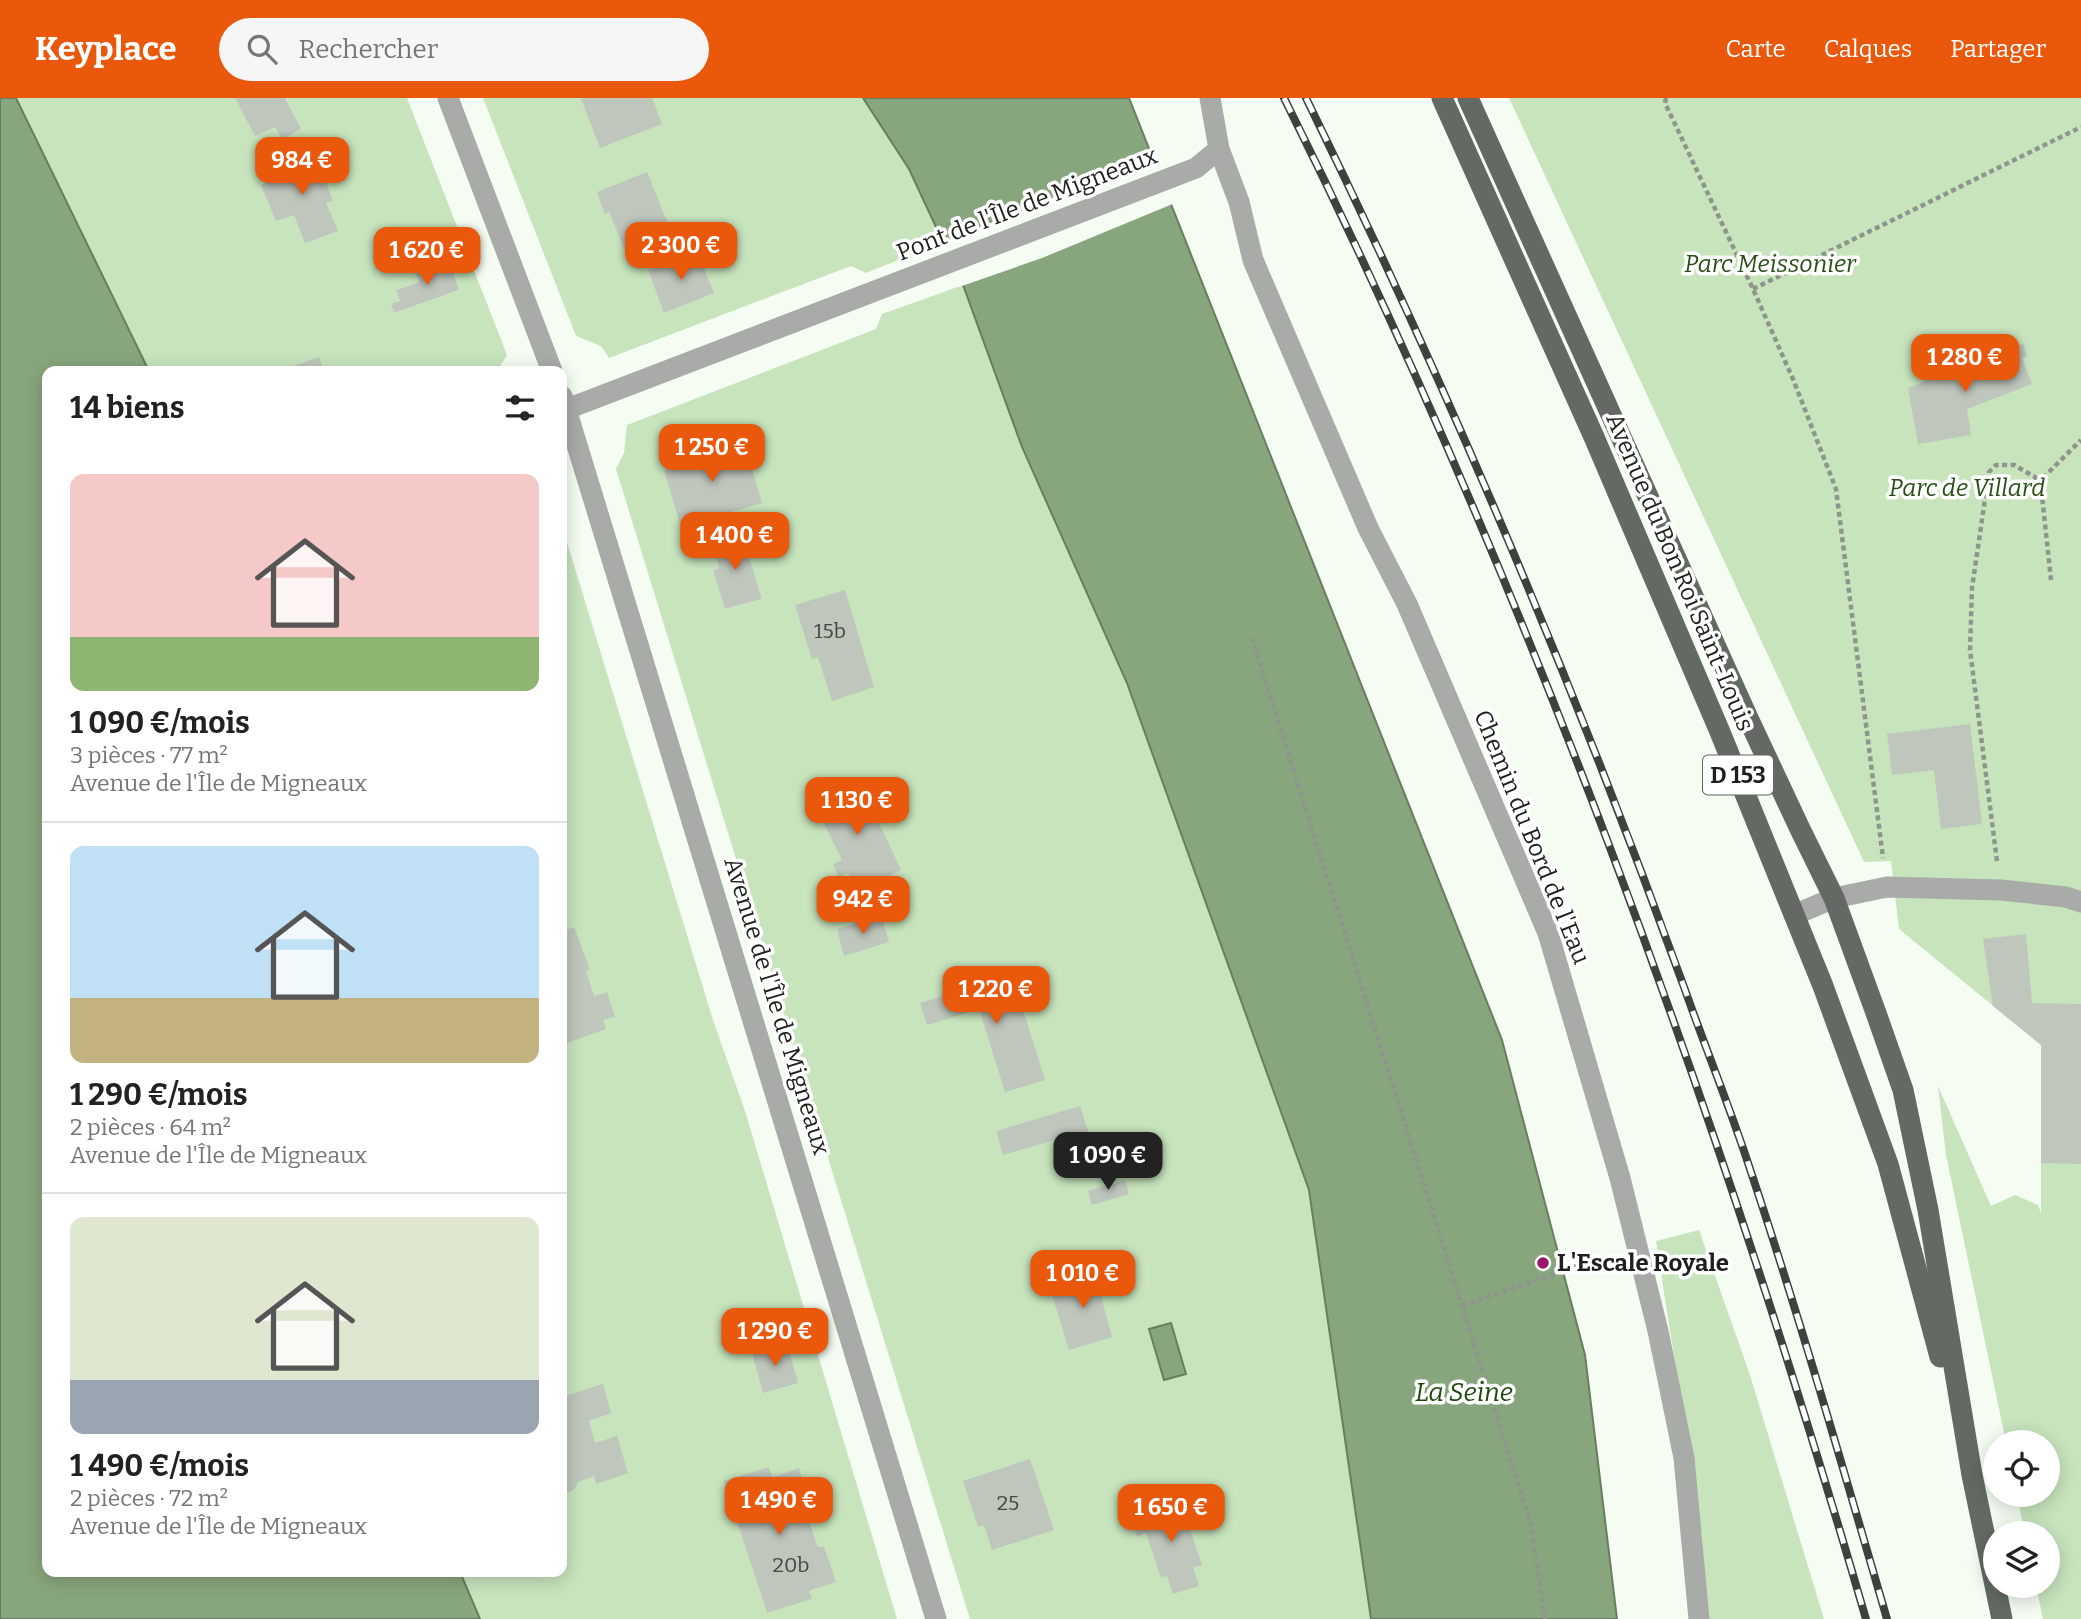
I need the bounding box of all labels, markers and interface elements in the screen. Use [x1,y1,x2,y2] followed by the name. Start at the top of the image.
[219,18,709,81] search box
[35,29,177,69] text: Keyplace
[243,30,281,68] icon: search
[299,34,438,65] text: Rechercher
[1726,35,1786,63] text: Carte
[1824,35,1912,63] text: Calques
[1950,35,2046,63] text: Partager
[253,138,351,197] pin: 984 €
[893,141,1161,267] street label: Pont de l'Île de Migneaux
[271,146,333,174] text: 984 €
[616,222,746,282] pin: 2 300 €
[362,228,492,287] pin: 1 620 €
[641,231,721,259] text: 2 300 €
[389,236,465,264] text: 1 620 €
[1684,250,1857,278] park label: Parc Meissonier
[1900,334,2030,394] pin: 1 280 €
[1927,343,2003,371] text: 1 280 €
[501,389,539,427] icon: filters
[70,390,184,426] text: 14 biens
[1600,409,1760,735] street label: Avenue du Bon Roi Saint-Louis
[647,424,777,484] pin: 1 250 €
[675,433,749,461] text: 1 250 €
[1889,474,2045,502] park label: Parc de Villard
[670,512,800,572] pin: 1 400 €
[242,520,368,646] icon: home
[696,521,774,549] text: 1 400 €
[814,618,846,644] house number: 15b
[70,705,250,741] text: 1 090 €/mois
[1468,706,1596,968] street label: Chemin du Bord de l'Eau
[70,741,228,769] text: 3 pièces · 77 m²
[1703,755,1773,794] road number: D 153
[70,769,367,797] text: Avenue de l'Île de Migneaux
[792,778,922,837] pin: 1 130 €
[821,786,893,814] text: 1 130 €
[718,854,836,1158] street label: Avenue de l'Île de Migneaux
[814,876,912,936] pin: 942 €
[833,885,893,913] text: 942 €
[242,892,368,1018] icon: home
[931,967,1061,1026] pin: 1 220 €
[959,975,1033,1003] text: 1 220 €
[70,1077,248,1113] text: 1 290 €/mois
[70,1113,231,1141] text: 2 pièces · 64 m²
[1043,1132,1173,1192] pin: 1 090 €
[70,1141,367,1169] text: Avenue de l'Île de Migneaux
[1069,1141,1147,1169] text: 1 090 €
[1557,1249,1729,1277] place label: L'Escale Royale
[1018,1250,1148,1310] pin: 1 010 €
[1535,1255,1551,1271] marker: L'Escale Royale
[1046,1259,1120,1287] text: 1 010 €
[242,1263,368,1389] icon: home
[710,1308,840,1368] pin: 1 290 €
[737,1317,813,1345] text: 1 290 €
[1415,1377,1513,1408] water label: La Seine
[1983,1430,2060,1598] map controls
[1983,1430,2060,1507] button: locate
[70,1448,249,1484] text: 1 490 €/mois
[714,1478,844,1537] pin: 1 490 €
[70,1484,228,1512] text: 2 pièces · 72 m²
[1106,1484,1236,1544] pin: 1 650 €
[741,1486,817,1514] text: 1 490 €
[997,1490,1019,1516] house number: 25
[1134,1493,1208,1521] text: 1 650 €
[70,1512,367,1540] text: Avenue de l'Île de Migneaux
[1983,1521,2060,1598] button: layers
[772,1552,810,1578] house number: 20b

